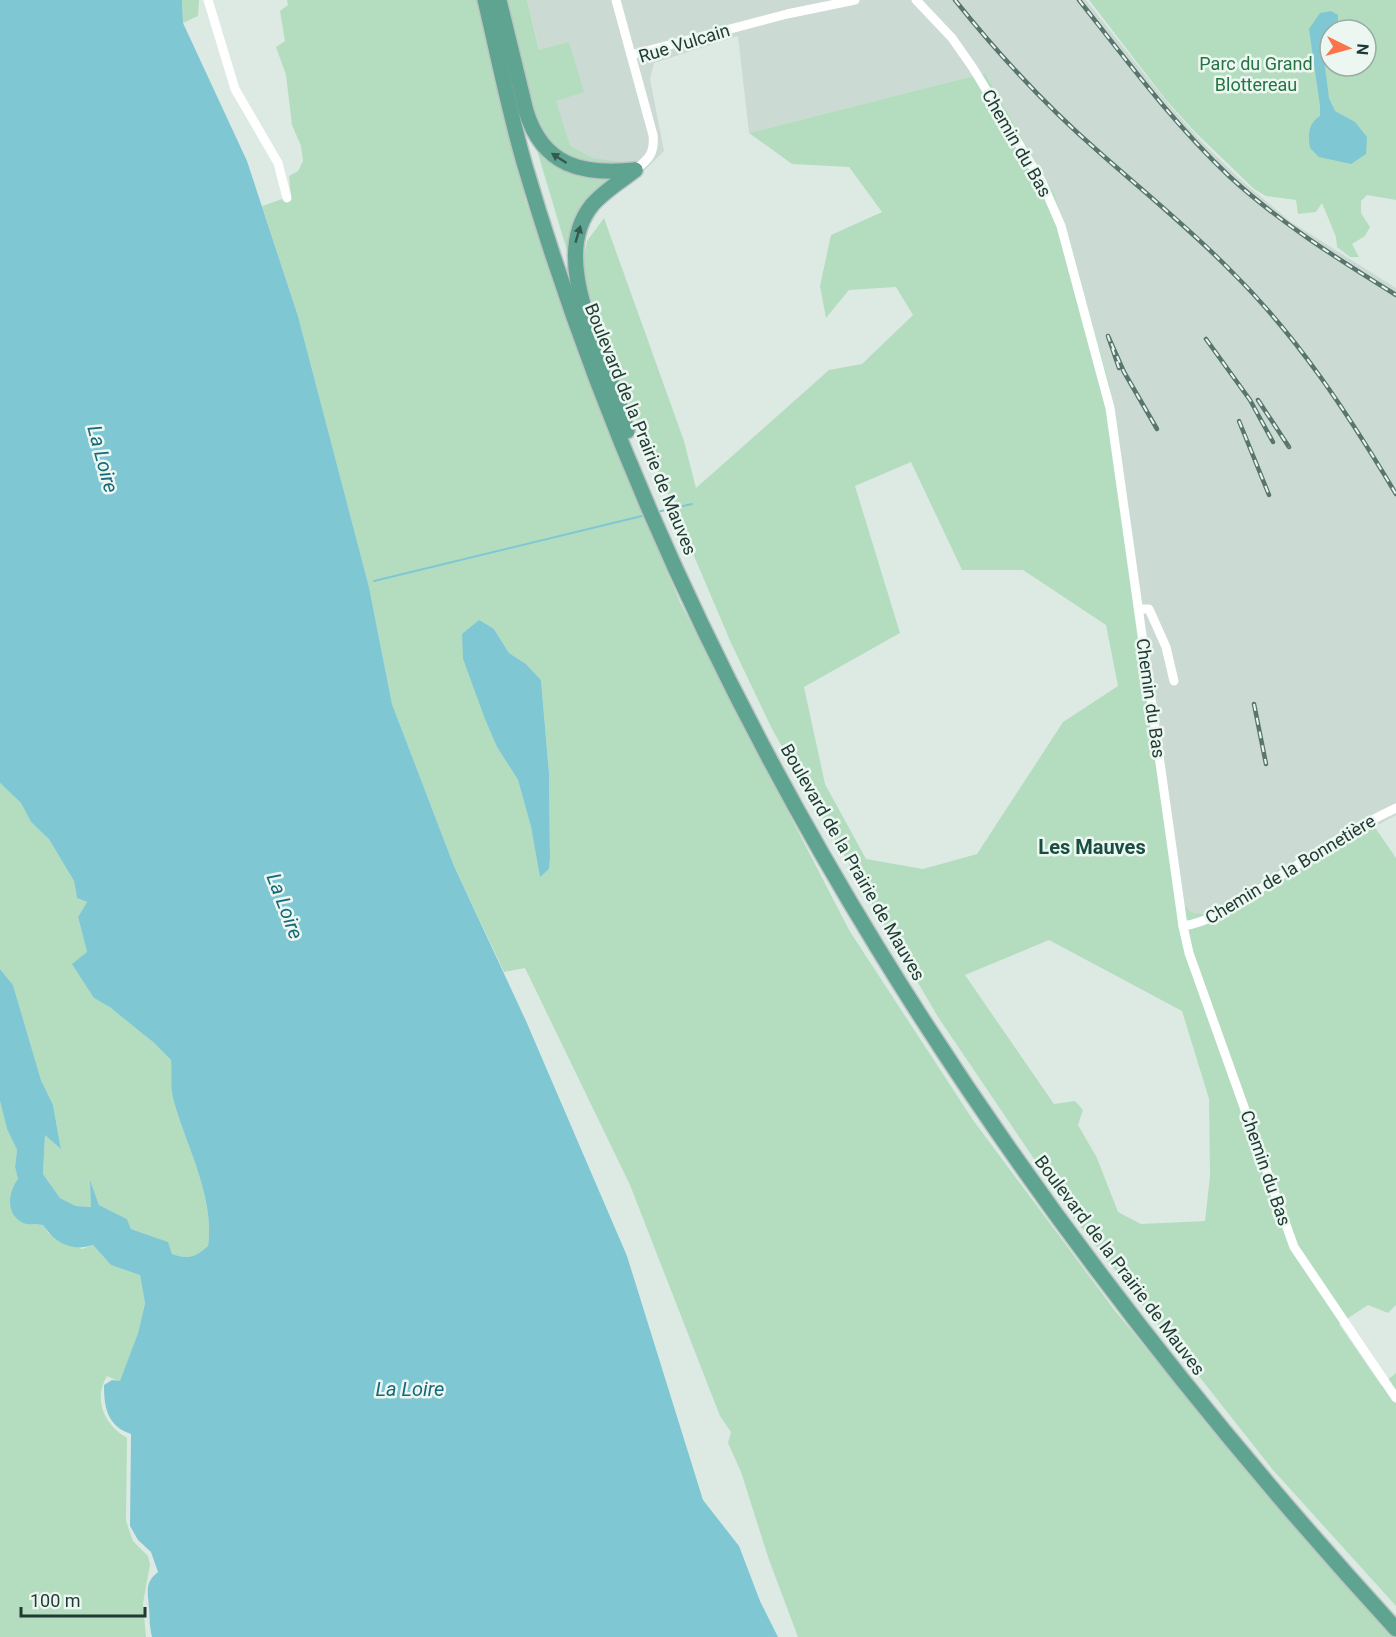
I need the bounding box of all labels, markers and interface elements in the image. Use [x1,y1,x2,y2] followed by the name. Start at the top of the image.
[1318,18,1378,78] north arrow
[636,19,732,67] street label: Rue Vulcain
[1352,43,1372,56] text: N
[1199,53,1313,95] park label: Parc du Grand Blottereau
[978,86,1056,200] street label: Chemin du Bas
[551,153,567,164] one-way arrow
[574,225,583,243] one-way arrow
[581,300,701,558] street label: Boulevard de la Prairie de Mauves
[83,423,123,495] water label: La Loire
[1132,637,1170,759] street label: Chemin du Bas
[776,740,930,984] street label: Boulevard de la Prairie de Mauves
[1201,810,1379,928] street label: Chemin de la Bonnetière
[1038,835,1146,859] district label: Les Mauves
[261,870,309,942] water label: La Loire
[1236,1108,1296,1228] street label: Chemin du Bas
[1030,1151,1210,1379] street label: Boulevard de la Prairie de Mauves
[376,1377,444,1401] water label: La Loire
[21,1580,146,1618] scale bar
[30,1590,81,1611] text: 100 m

